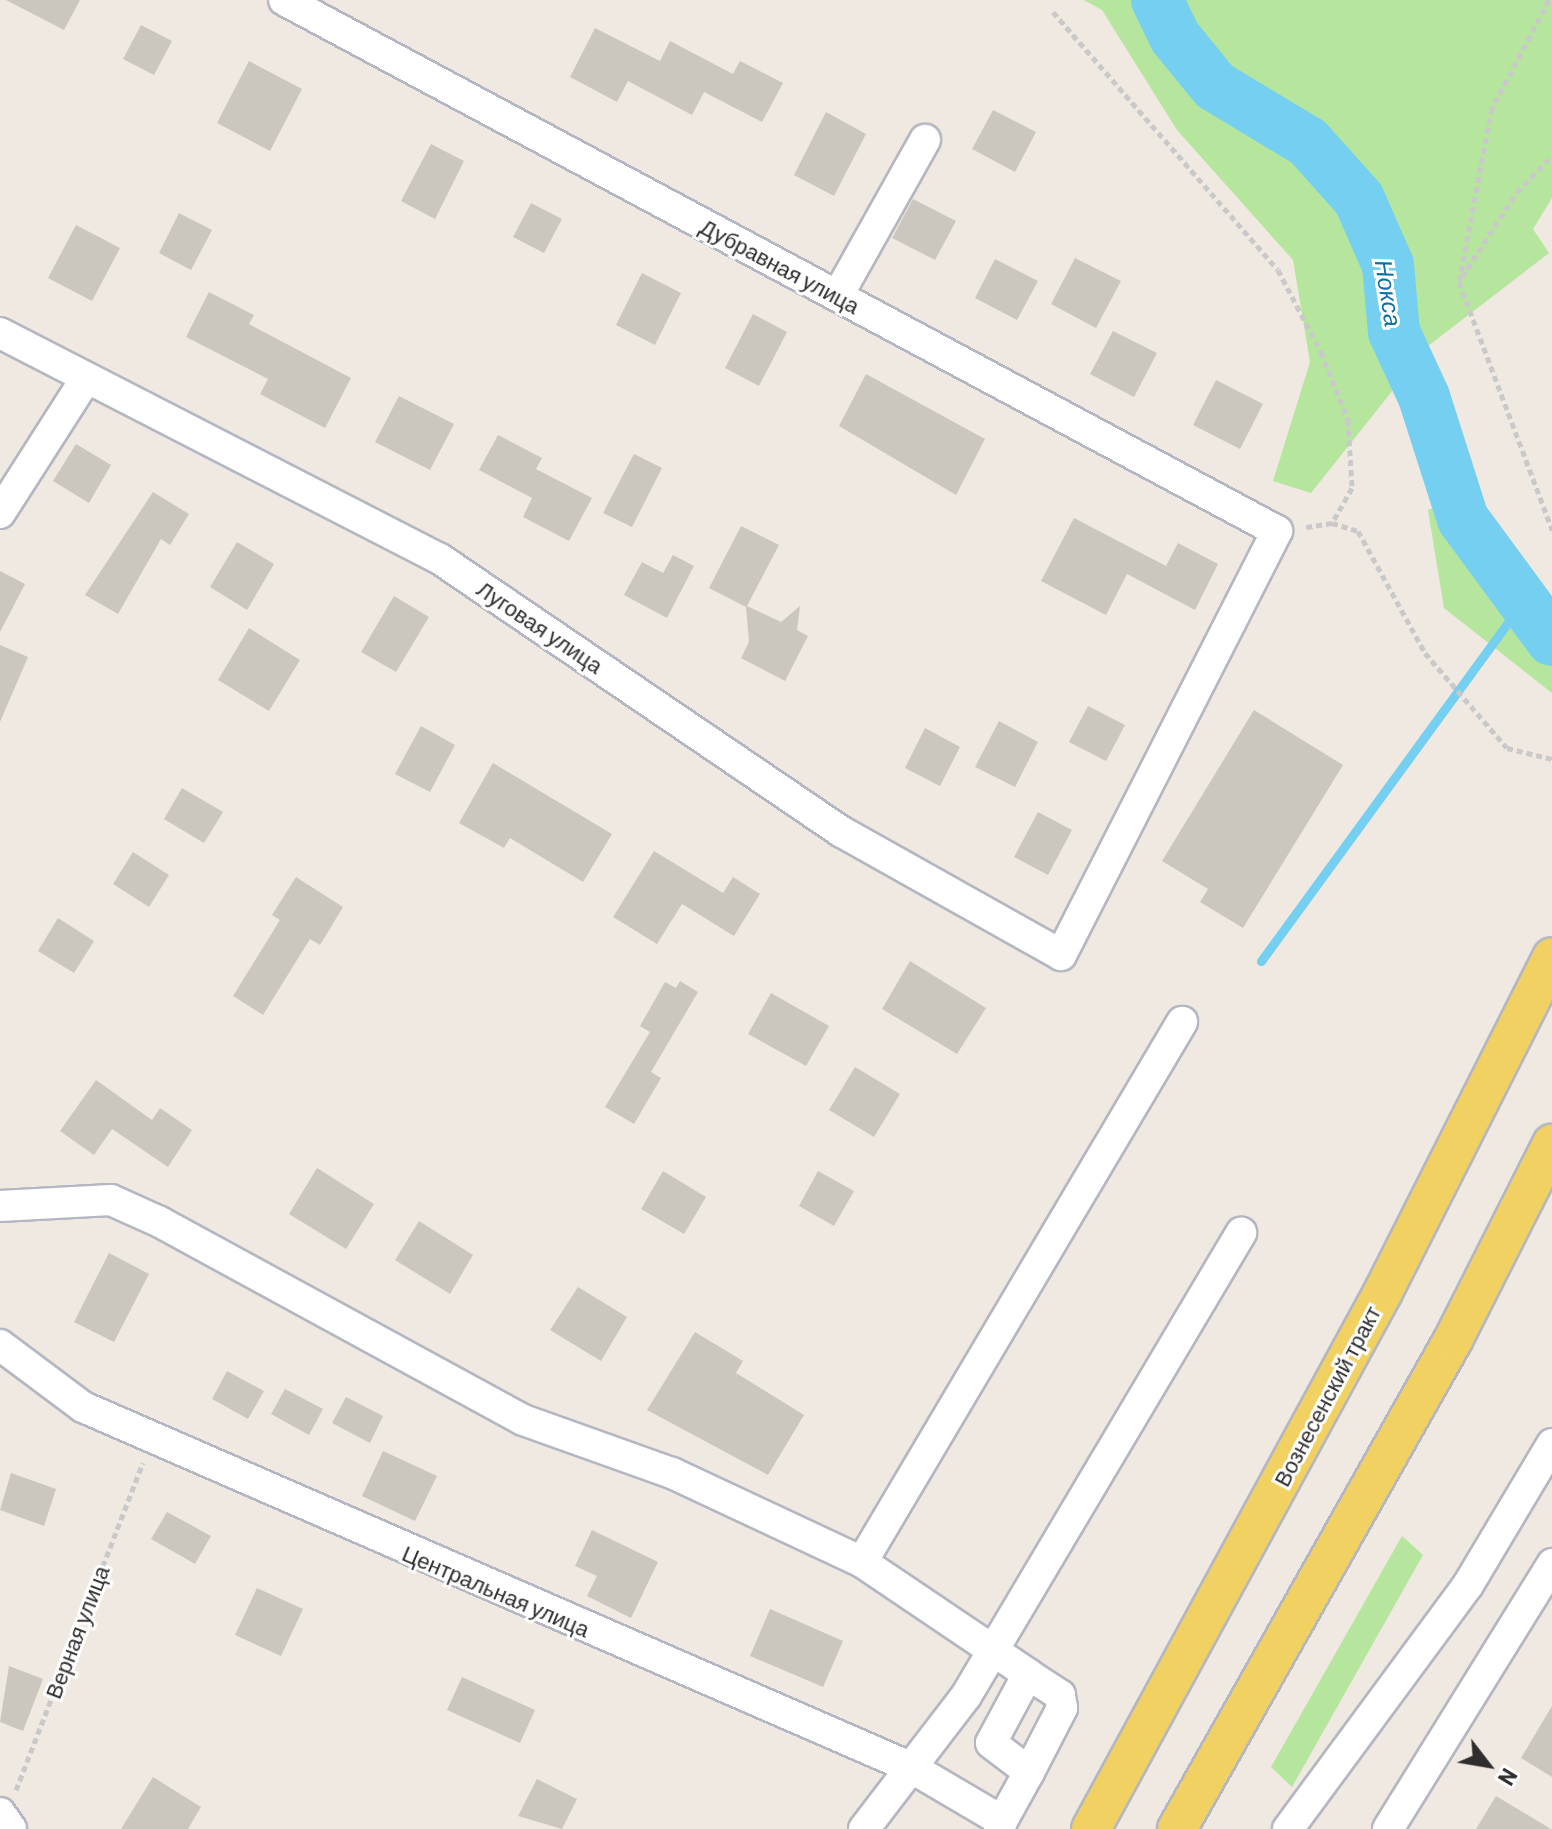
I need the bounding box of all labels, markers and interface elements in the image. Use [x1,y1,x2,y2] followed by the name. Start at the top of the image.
[696,213,864,319] street label: Дубравная улица
[1370,258,1408,328] water label: Нокса
[472,575,608,679] street label: Луговая улица
[1268,1301,1386,1491] street label: Вознесенский тракт
[398,1540,594,1642] street label: Центральная улица
[40,1562,114,1702] street label: Верная улица
[1448,1725,1528,1805] north arrow
[1494,1764,1523,1790] text: N

